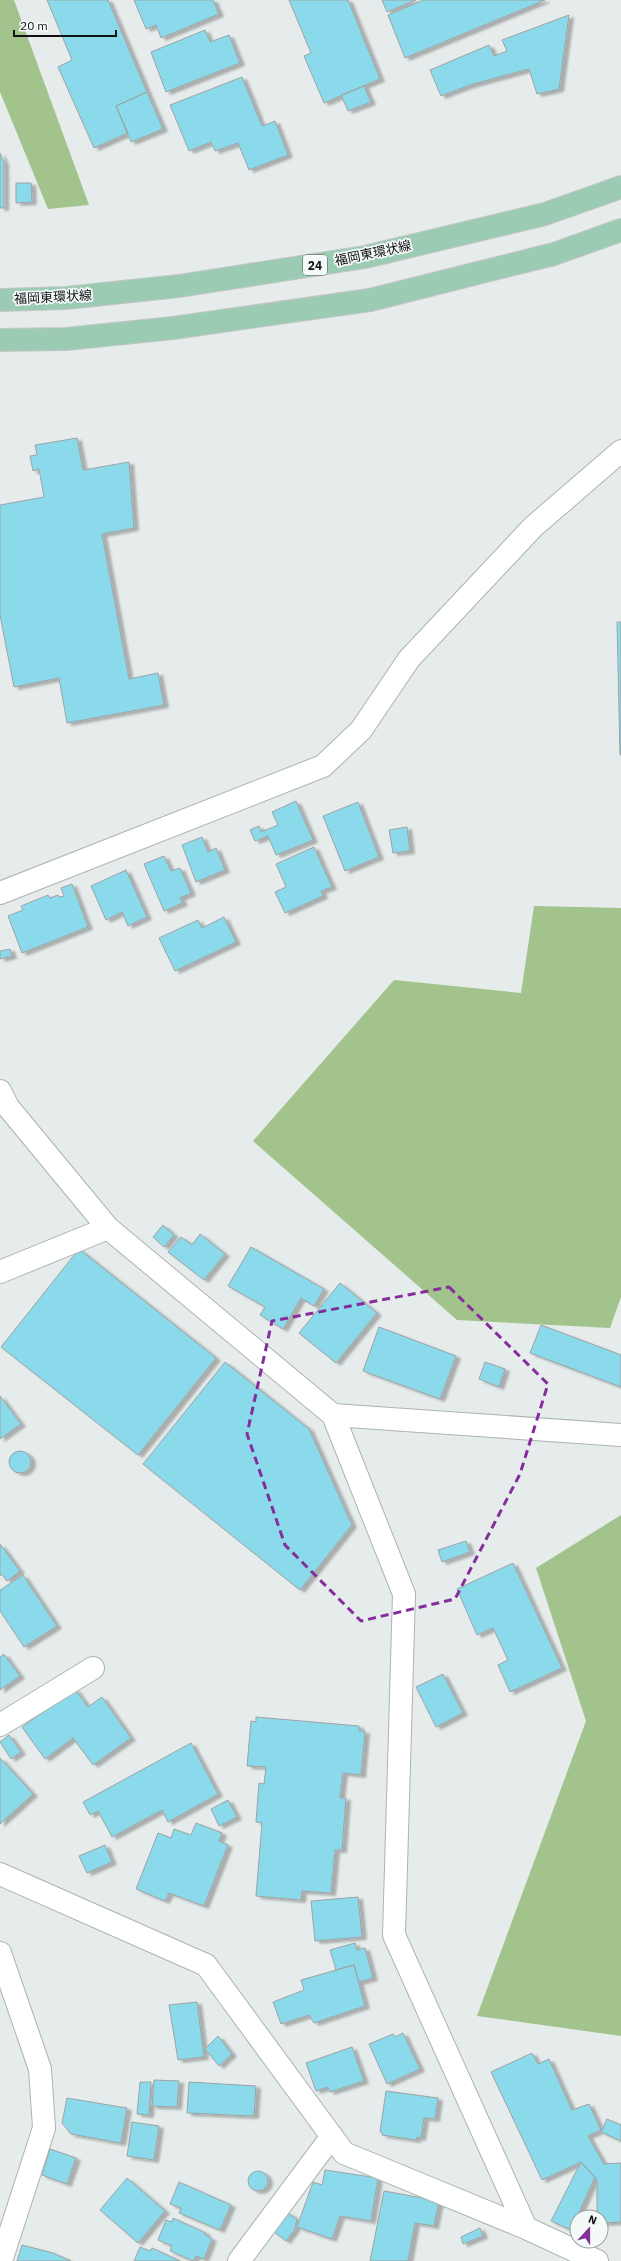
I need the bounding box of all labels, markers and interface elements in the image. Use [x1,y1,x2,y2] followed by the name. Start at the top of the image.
[14,12,116,38] scale bar
[20,18,48,33] text: 20 m
[333,237,413,269] street label: 福岡東環状線
[303,255,327,275] road number: 24
[14,286,92,308] street label: 福岡東環状線
[569,2209,609,2249] north arrow
[586,2212,599,2228] text: N

